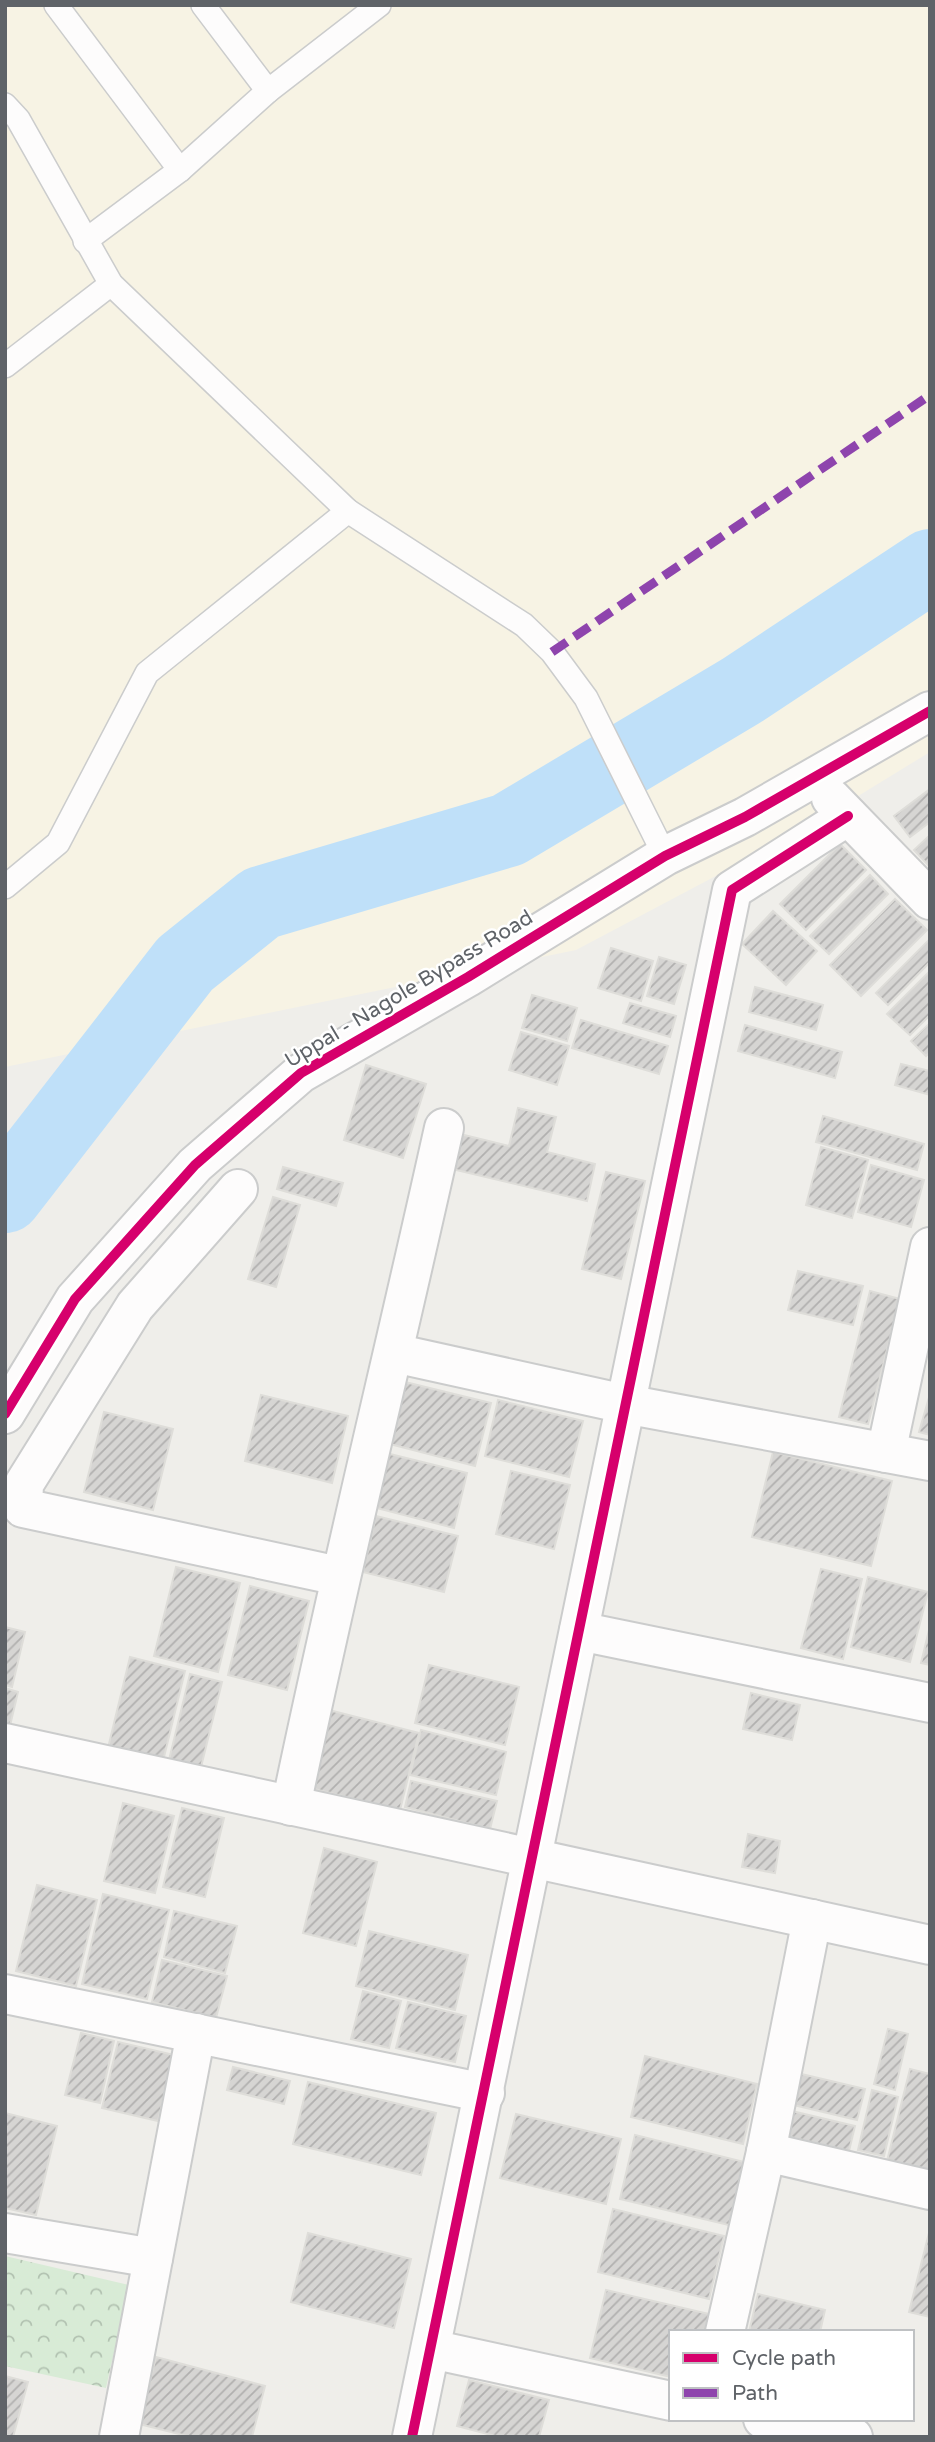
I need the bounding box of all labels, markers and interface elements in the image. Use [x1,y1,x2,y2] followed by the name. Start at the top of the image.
[280,905,538,1073] street label: Uppal - Nagole Bypass Road
[669,2330,914,2421] legend
[732,2346,836,2371] text: Cycle path
[732,2381,778,2406] text: Path

